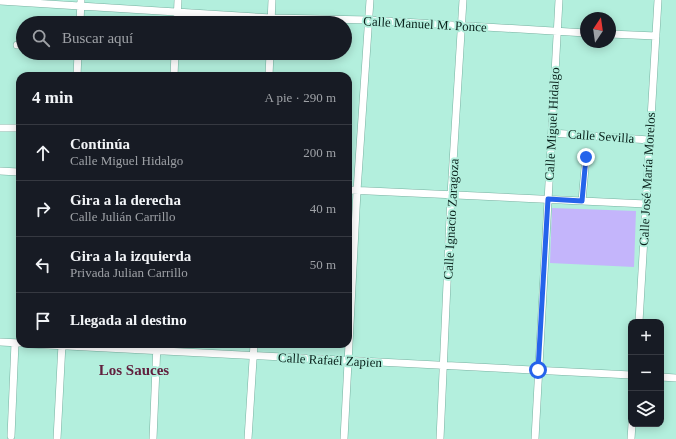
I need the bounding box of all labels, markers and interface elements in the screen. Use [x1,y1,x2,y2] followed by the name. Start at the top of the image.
[580,12,616,48] north arrow
[363,13,487,35] street label: Calle Manuel M. Ponce
[16,16,352,60] search box
[30,27,52,49] icon: search
[62,30,133,46] text: Buscar aquí
[542,67,562,181] street label: Calle Miguel Hidalgo
[32,88,73,107] text: 4 min
[265,90,336,105] text: A pie · 290 m
[636,112,658,246] street label: Calle José María Morelos
[567,126,635,146] street label: Calle Sevilla
[70,136,130,152] text: Continúa
[32,142,54,164] icon: ahead
[303,145,336,160] text: 200 m
[577,148,595,166] route end
[70,153,183,168] text: Calle Miguel Hidalgo
[440,158,462,280] street label: Calle Ignacio Zaragoza
[70,192,181,208] text: Gira a la derecha
[32,198,54,220] icon: right
[310,201,336,216] text: 40 m
[70,209,175,224] text: Calle Julián Carrillo
[70,248,191,264] text: Gira a la izquierda
[32,254,54,276] icon: left
[310,257,336,272] text: 50 m
[70,265,188,280] text: Privada Julian Carrillo
[32,310,54,332] icon: arrive
[70,312,187,328] text: Llegada al destino
[628,319,664,427] map controls
[628,319,664,355] button: +
[278,350,383,370] street label: Calle Rafaél Zapien
[628,355,664,391] button: −
[529,361,547,379] route start
[99,362,169,378] district label: Los Sauces
[628,391,664,427] button: layers

